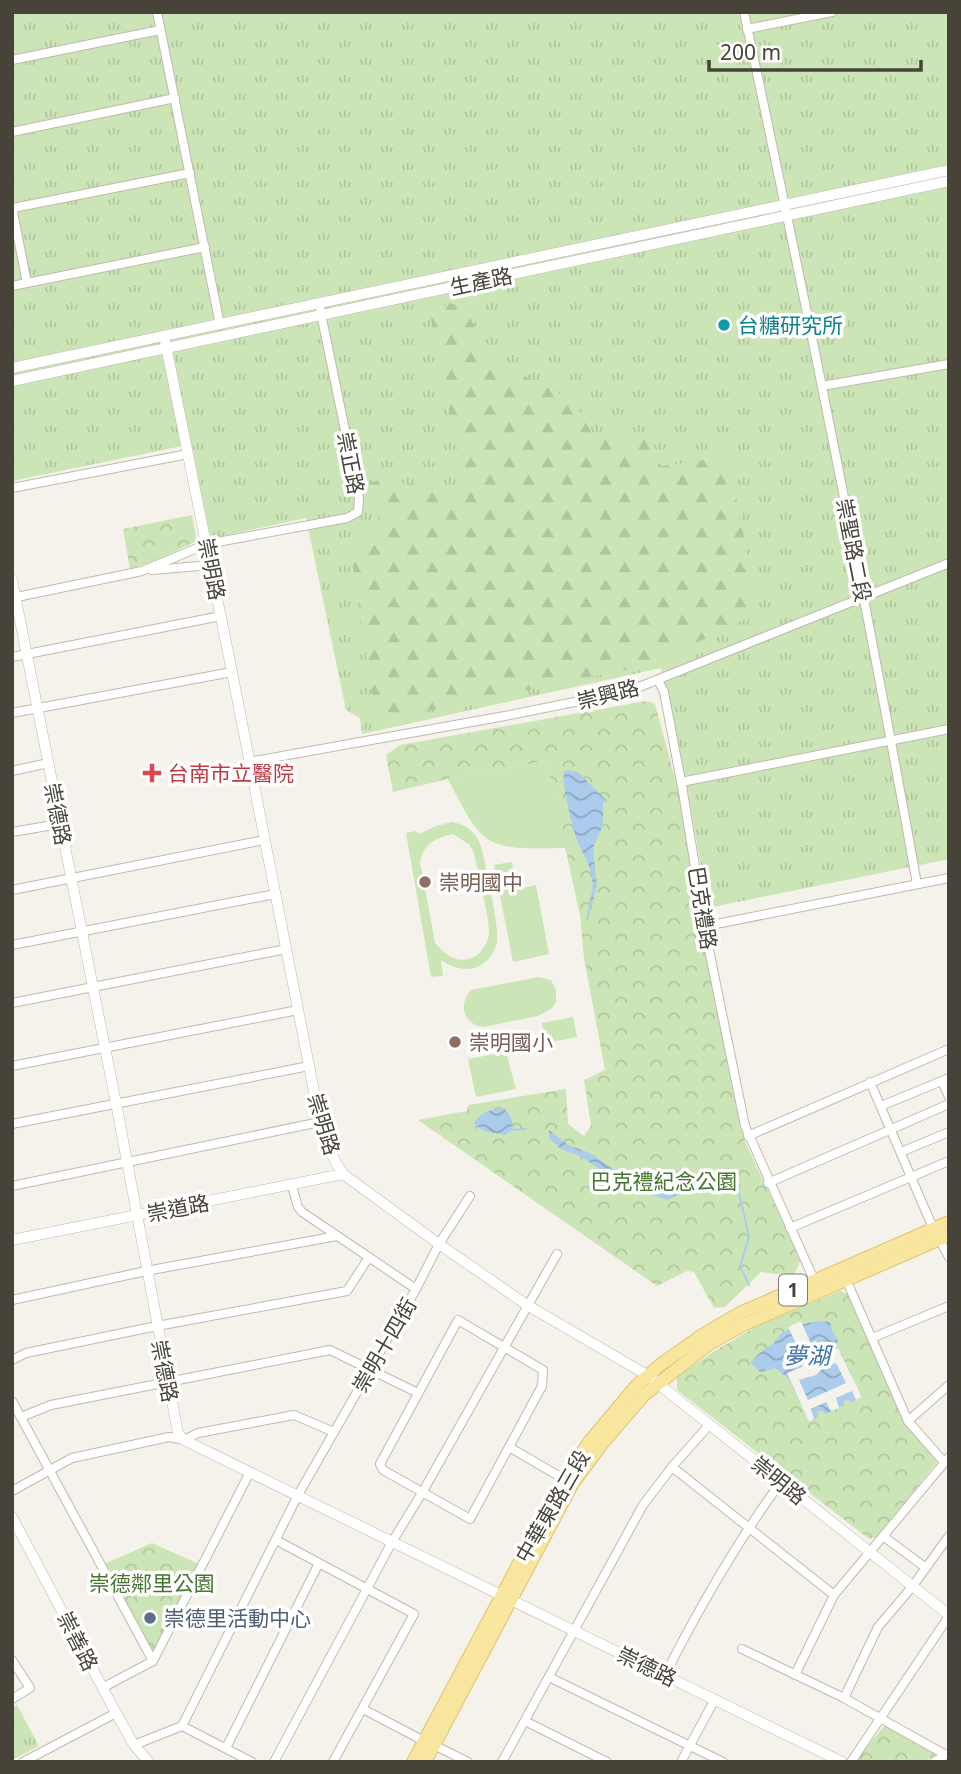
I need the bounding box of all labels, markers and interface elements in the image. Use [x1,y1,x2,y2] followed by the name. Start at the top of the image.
[709,28,921,72] scale bar
[720,38,781,66] text: 200 m
[447,261,515,301] street label: 生產路
[738,311,843,339] place label: 台糖研究所
[716,317,732,333] marker: 台糖研究所
[331,429,371,497] street label: 崇正路
[830,496,878,604] street label: 崇聖路二段
[192,535,232,603] street label: 崇明路
[574,673,642,715] street label: 崇興路
[168,759,294,787] place label: 台南市立醫院
[142,763,162,783] marker: 台南市立醫院
[38,780,78,848] street label: 崇德路
[683,864,723,952] street label: 巴克禮路
[439,868,523,896] place label: 崇明國中
[417,874,433,890] marker: 崇明國中
[469,1028,553,1056] place label: 崇明國小
[447,1034,463,1050] marker: 崇明國小
[301,1090,347,1158] street label: 崇明路
[591,1167,738,1195] park label: 巴克禮紀念公園
[144,1188,212,1228] street label: 崇道路
[779,1274,807,1306] road number: 1
[346,1293,422,1397] street label: 崇明十四街
[145,1337,185,1405] street label: 崇德路
[784,1339,833,1371] water label: 夢湖
[508,1444,596,1568] street label: 中華東路三段
[746,1449,812,1511] street label: 崇明路
[89,1569,215,1597] park label: 崇德鄰里公園
[164,1604,311,1632] place label: 崇德里活動中心
[51,1607,105,1675] street label: 崇善路
[142,1610,158,1626] marker: 崇德里活動中心
[613,1640,681,1692] street label: 崇德路

